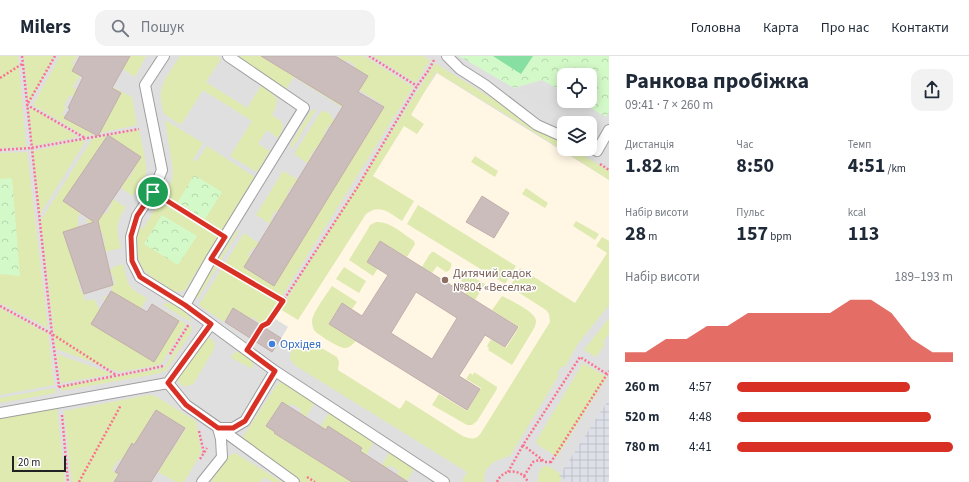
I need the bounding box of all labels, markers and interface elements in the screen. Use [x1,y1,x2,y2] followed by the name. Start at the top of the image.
[95,10,375,46] search box
[20,14,71,41] text: Milers
[109,17,131,39] icon: search
[141,17,184,38] text: Пошук
[691,18,741,38] text: Головна
[763,18,799,38] text: Карта
[821,18,869,38] text: Про нас
[891,18,949,38] text: Контакти
[625,65,809,97] text: Ранкова пробіжка
[557,68,597,156] map controls
[557,68,597,108] button: locate
[911,69,953,111] button: share
[625,96,713,114] text: 09:41 · 7 × 260 m
[557,116,597,156] button: layers
[625,137,674,152] text: Дистанція
[736,137,753,152] text: Час
[848,137,871,152] text: Темп
[625,152,663,180] text: 1.82
[736,152,774,180] text: 8:50
[848,152,885,180] text: 4:51
[663,161,679,176] text: km
[885,161,906,176] text: /km
[136,175,170,209] pin
[142,181,164,203] icon: arrive
[625,205,688,220] text: Набір висоти
[736,205,765,220] text: Пульс
[848,205,866,220] text: kcal
[625,220,646,248] text: 28
[736,220,768,248] text: 157
[848,220,879,248] text: 113
[646,229,657,244] text: m
[768,229,792,244] text: bpm
[453,265,537,296] place label: Дитячий садок №804 «Веселка»
[625,268,700,286] text: Набір висоти
[895,268,953,286] text: 189–193 m
[440,275,450,285] marker: Дитячий садок №804 «Веселка»
[280,336,321,353] place label: Орхідея
[267,339,277,349] marker: Орхідея
[625,378,659,396] text: 260 m
[689,378,712,396] text: 4:57
[625,408,659,426] text: 520 m
[689,408,712,426] text: 4:48
[625,438,659,456] text: 780 m
[689,438,712,456] text: 4:41
[12,454,66,473] scale bar
[18,455,40,470] text: 20 m

